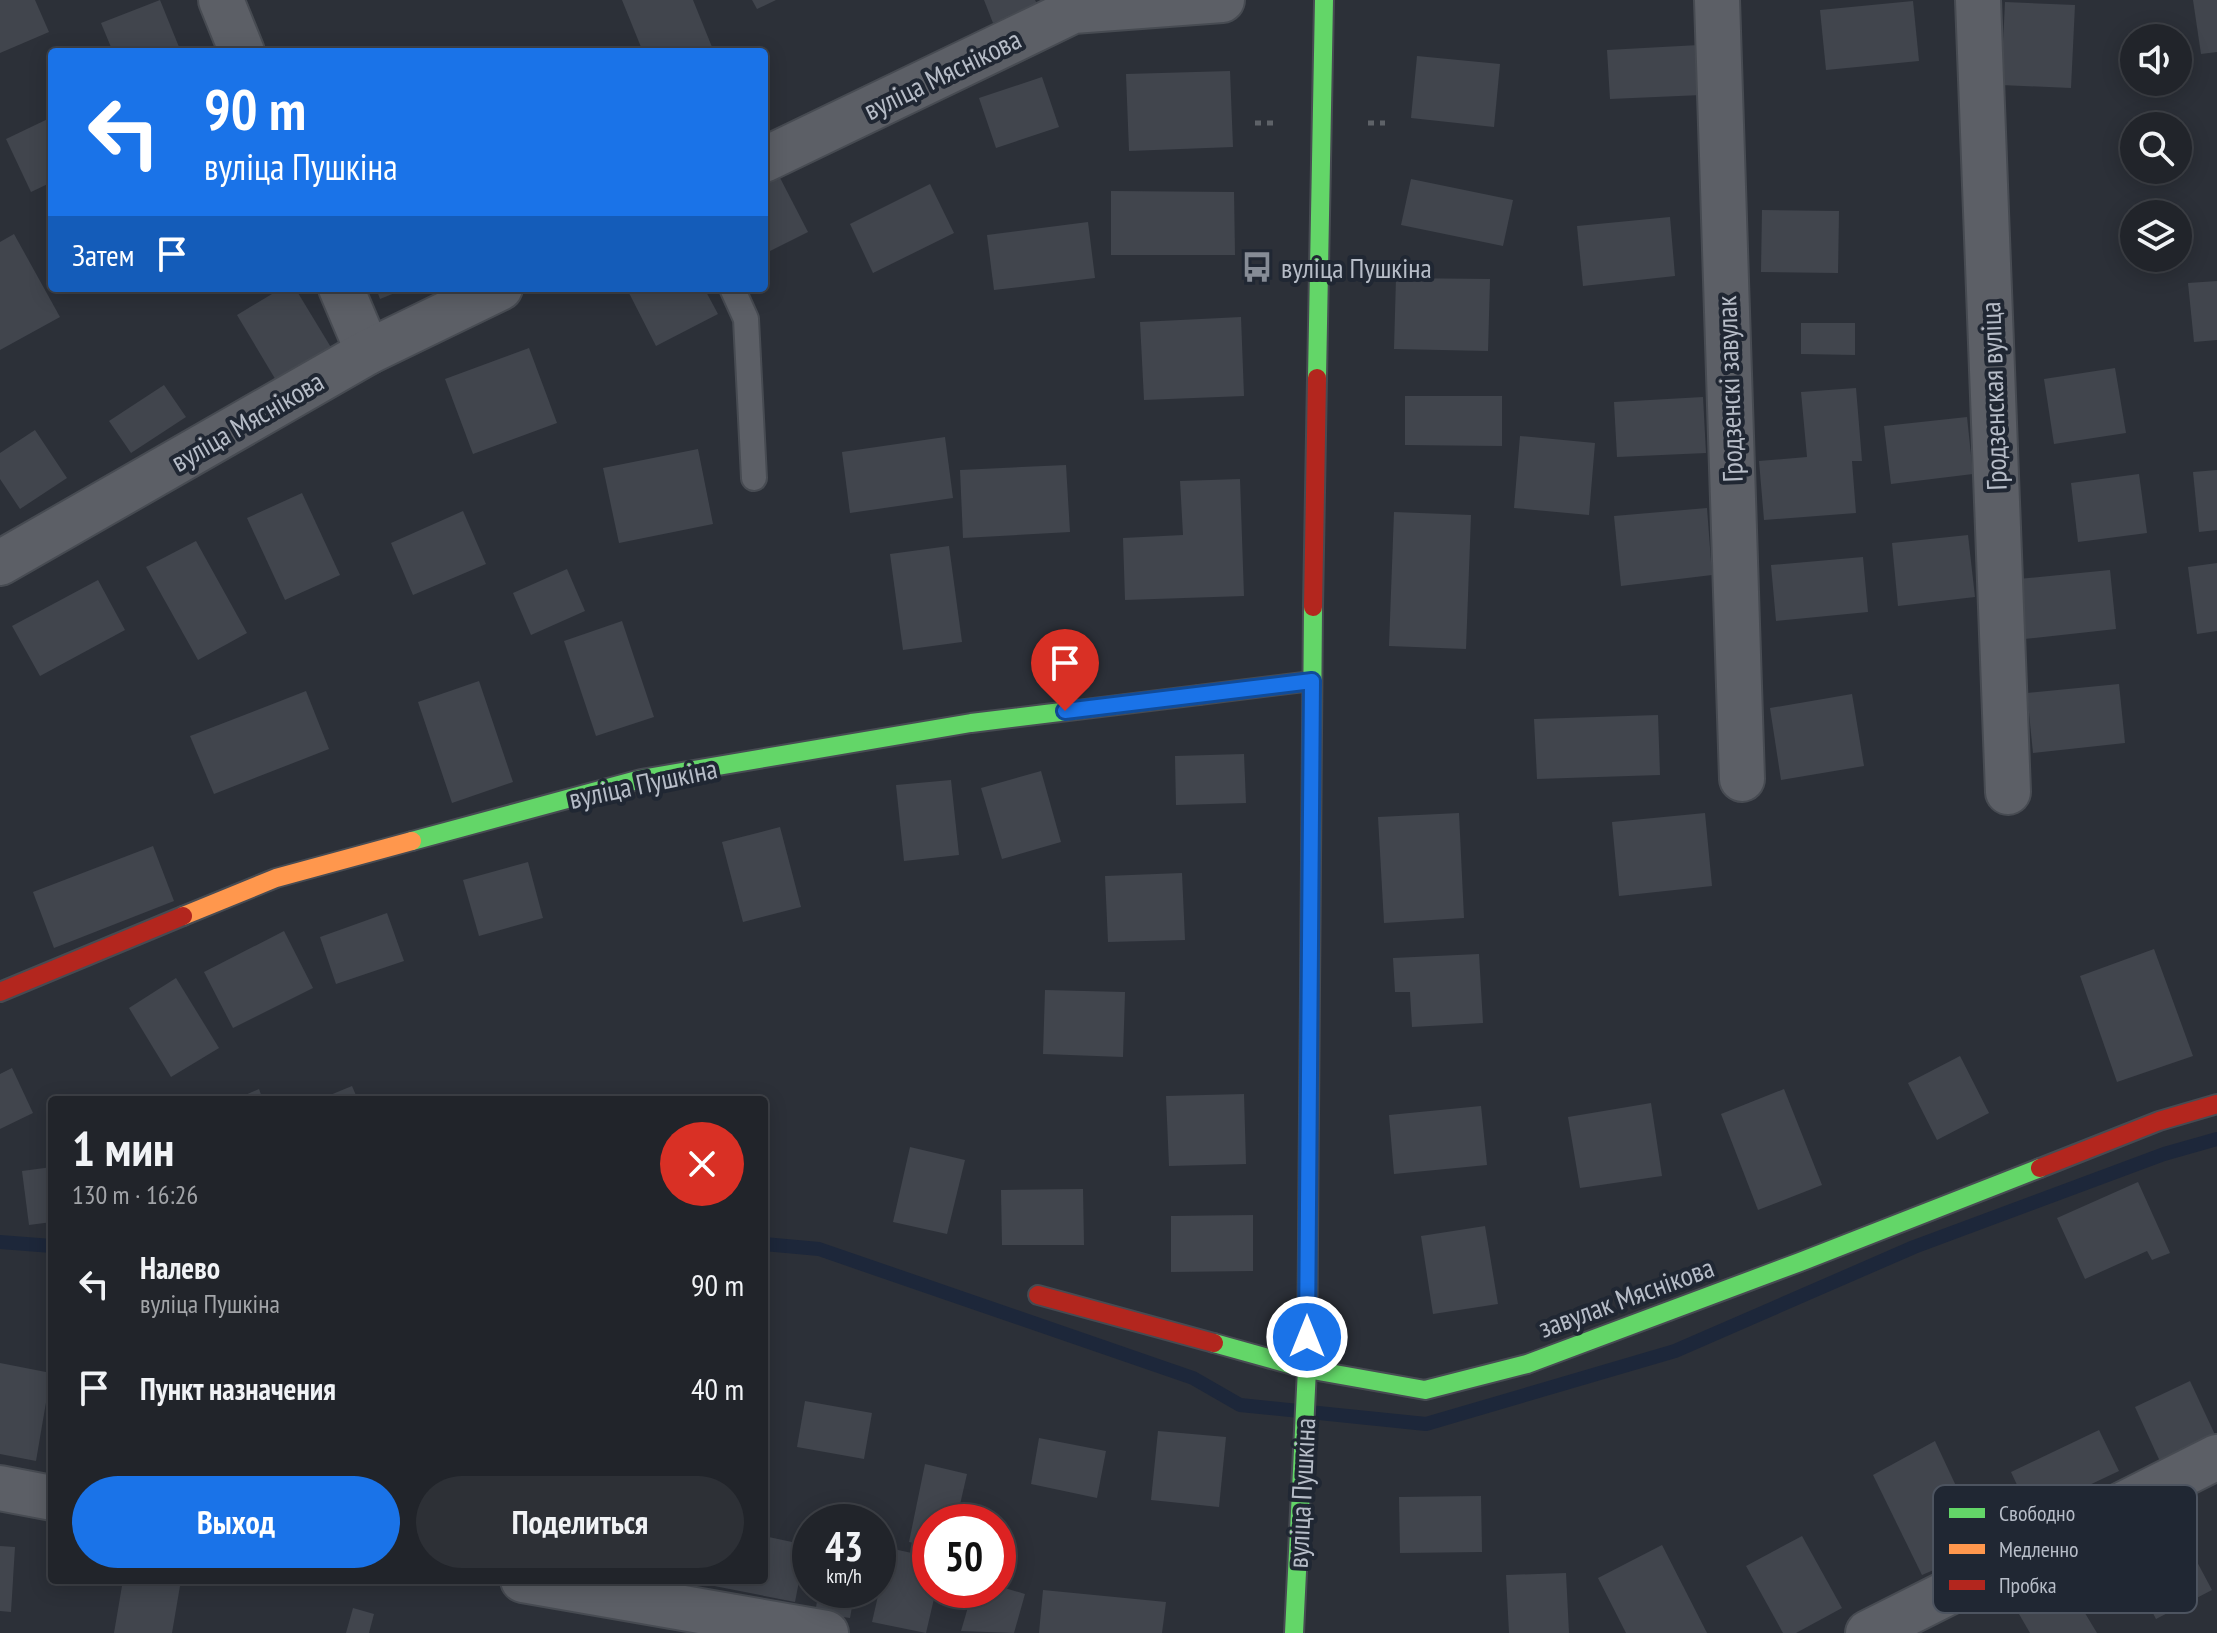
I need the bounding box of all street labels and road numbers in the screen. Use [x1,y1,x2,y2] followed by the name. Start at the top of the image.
[857,20,1027,128] street label: вуліца Мяснікова
[1707,295,1751,483] street label: Гродзенскі завулак
[1971,301,2015,491] street label: Гродзенская вуліца
[164,362,330,480] street label: вуліца Мяснікова
[566,749,720,817] street label: вуліца Пушкіна
[1533,1248,1719,1346] street label: завулак Мяснікова
[1279,1417,1323,1569] street label: вуліца Пушкіна

